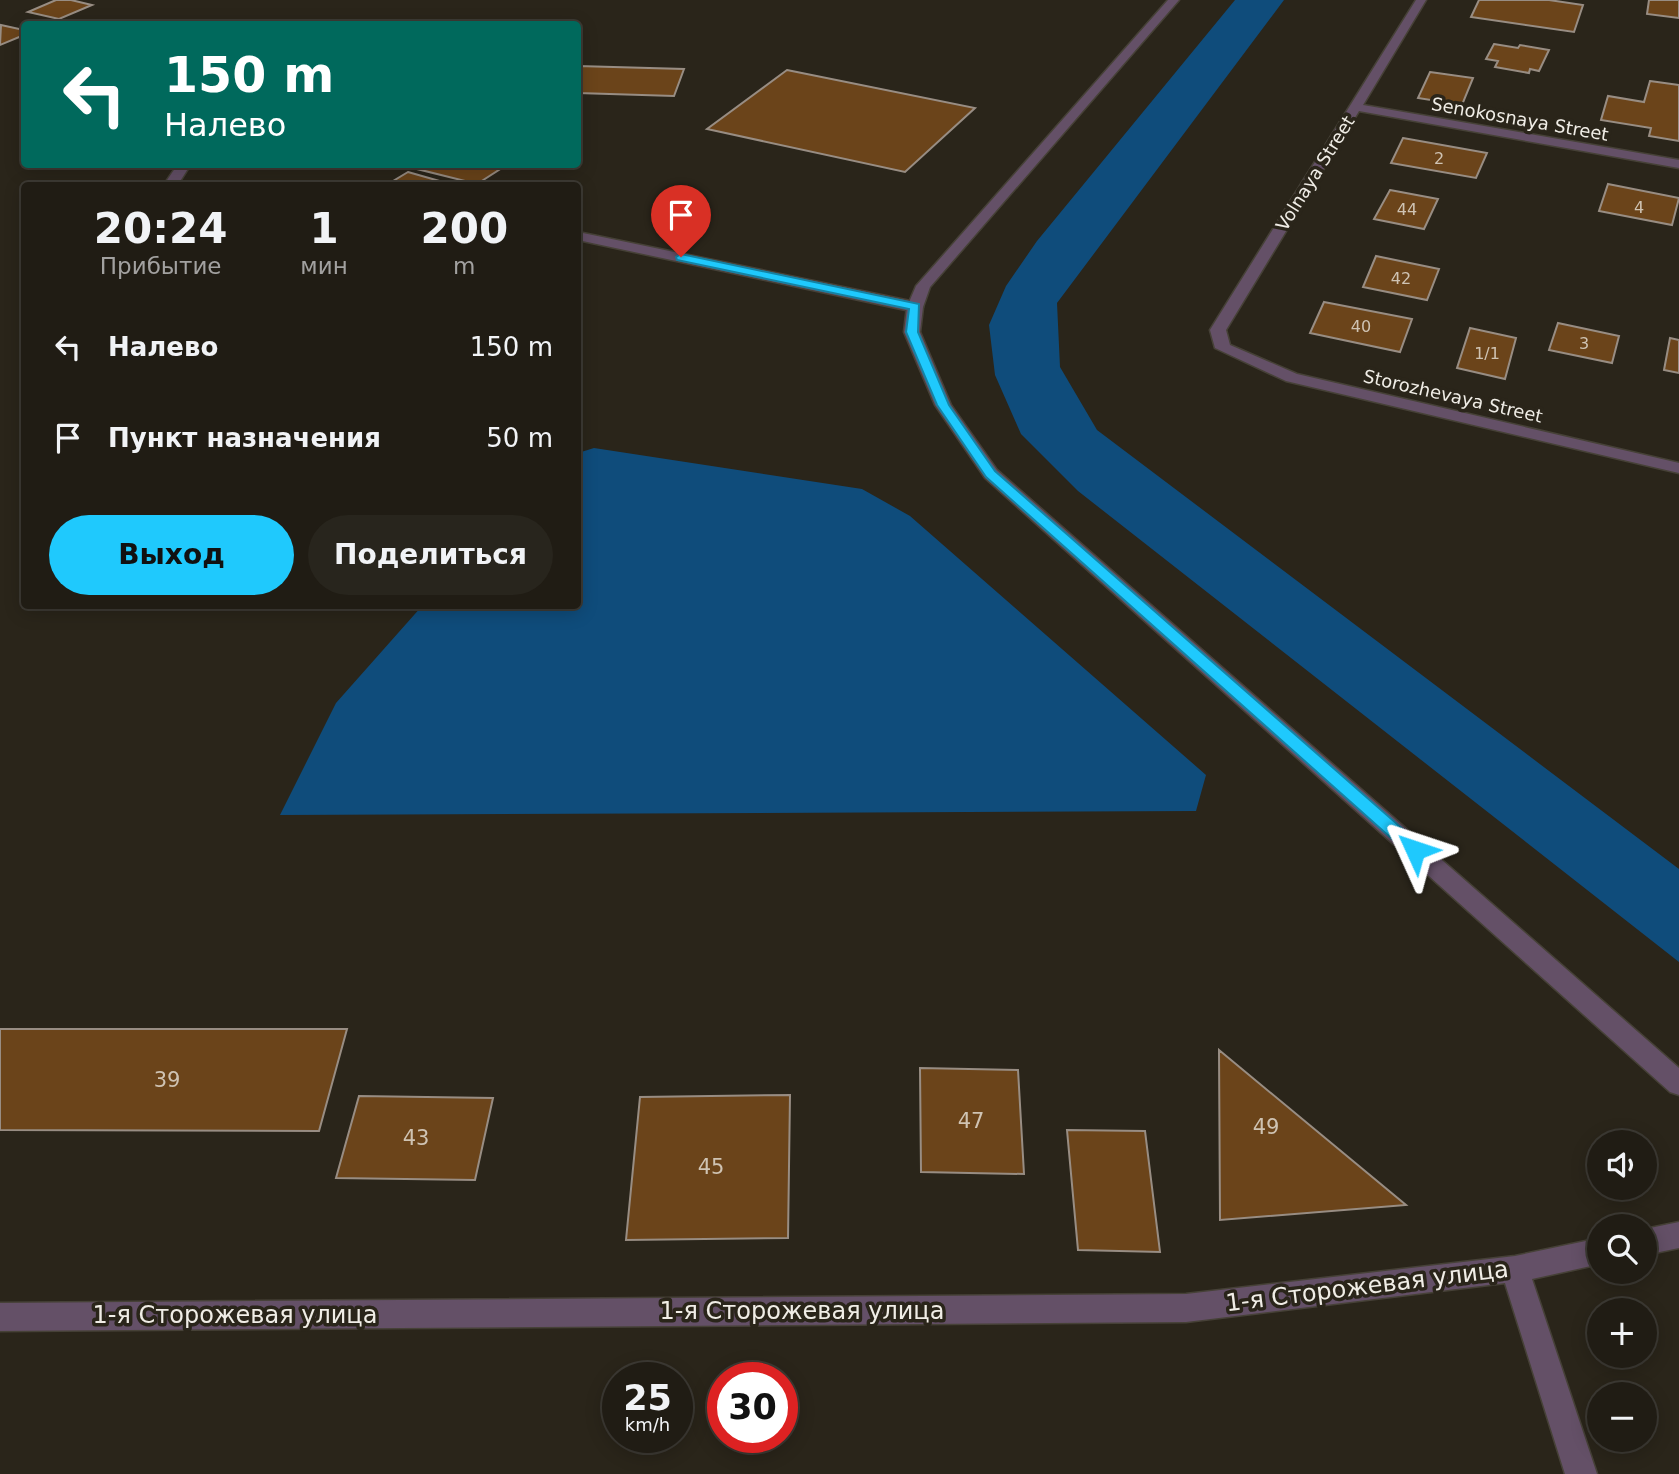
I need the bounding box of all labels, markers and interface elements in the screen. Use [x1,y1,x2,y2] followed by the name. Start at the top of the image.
[164,47,334,104] text: 150 m
[49,49,140,140] icon: left
[1430,93,1610,145] street label: Senokosnaya Street
[164,106,286,144] text: Налево
[1271,112,1359,234] street label: Volnaya Street
[1434,149,1444,168] house number: 2
[651,185,711,257] pin
[662,196,700,234] icon: arrive
[1634,198,1644,217] house number: 4
[1397,200,1417,219] house number: 44
[94,204,228,253] text: 20:24
[309,204,339,253] text: 1
[420,204,508,253] text: 200
[100,253,222,279] text: Прибытие
[300,253,348,279] text: мин
[453,253,476,279] text: m
[1391,269,1411,288] house number: 42
[1351,317,1371,336] house number: 40
[49,328,87,366] icon: left
[108,332,218,362] text: Налево
[470,332,553,362] text: 150 m
[1579,334,1589,353] house number: 3
[1474,344,1500,363] house number: 1/1
[1361,365,1545,427] street label: Storozhevaya Street
[49,419,87,457] icon: arrive
[108,423,381,453] text: Пункт назначения
[486,423,553,453] text: 50 m
[49,515,294,595] button: Выход
[308,515,553,595] button: Поделиться
[1378,813,1452,887] position arrow
[154,1068,180,1092] house number: 39
[958,1109,984,1133] house number: 47
[1253,1115,1279,1139] house number: 49
[403,1126,429,1150] house number: 43
[1587,1130,1657,1452] map controls
[1587,1130,1657,1200] button: sound
[698,1155,724,1179] house number: 45
[1587,1214,1657,1284] button: search
[1224,1255,1510,1317] street label: 1-я Сторожевая улица
[660,1297,944,1325] street label: 1-я Сторожевая улица
[1587,1298,1657,1368] button: +
[93,1301,377,1329] street label: 1-я Сторожевая улица
[707,1362,798,1453] speed limit sign: 30
[623,1378,672,1418] text: 25
[1587,1382,1657,1452] button: −
[625,1414,670,1435] text: km/h

